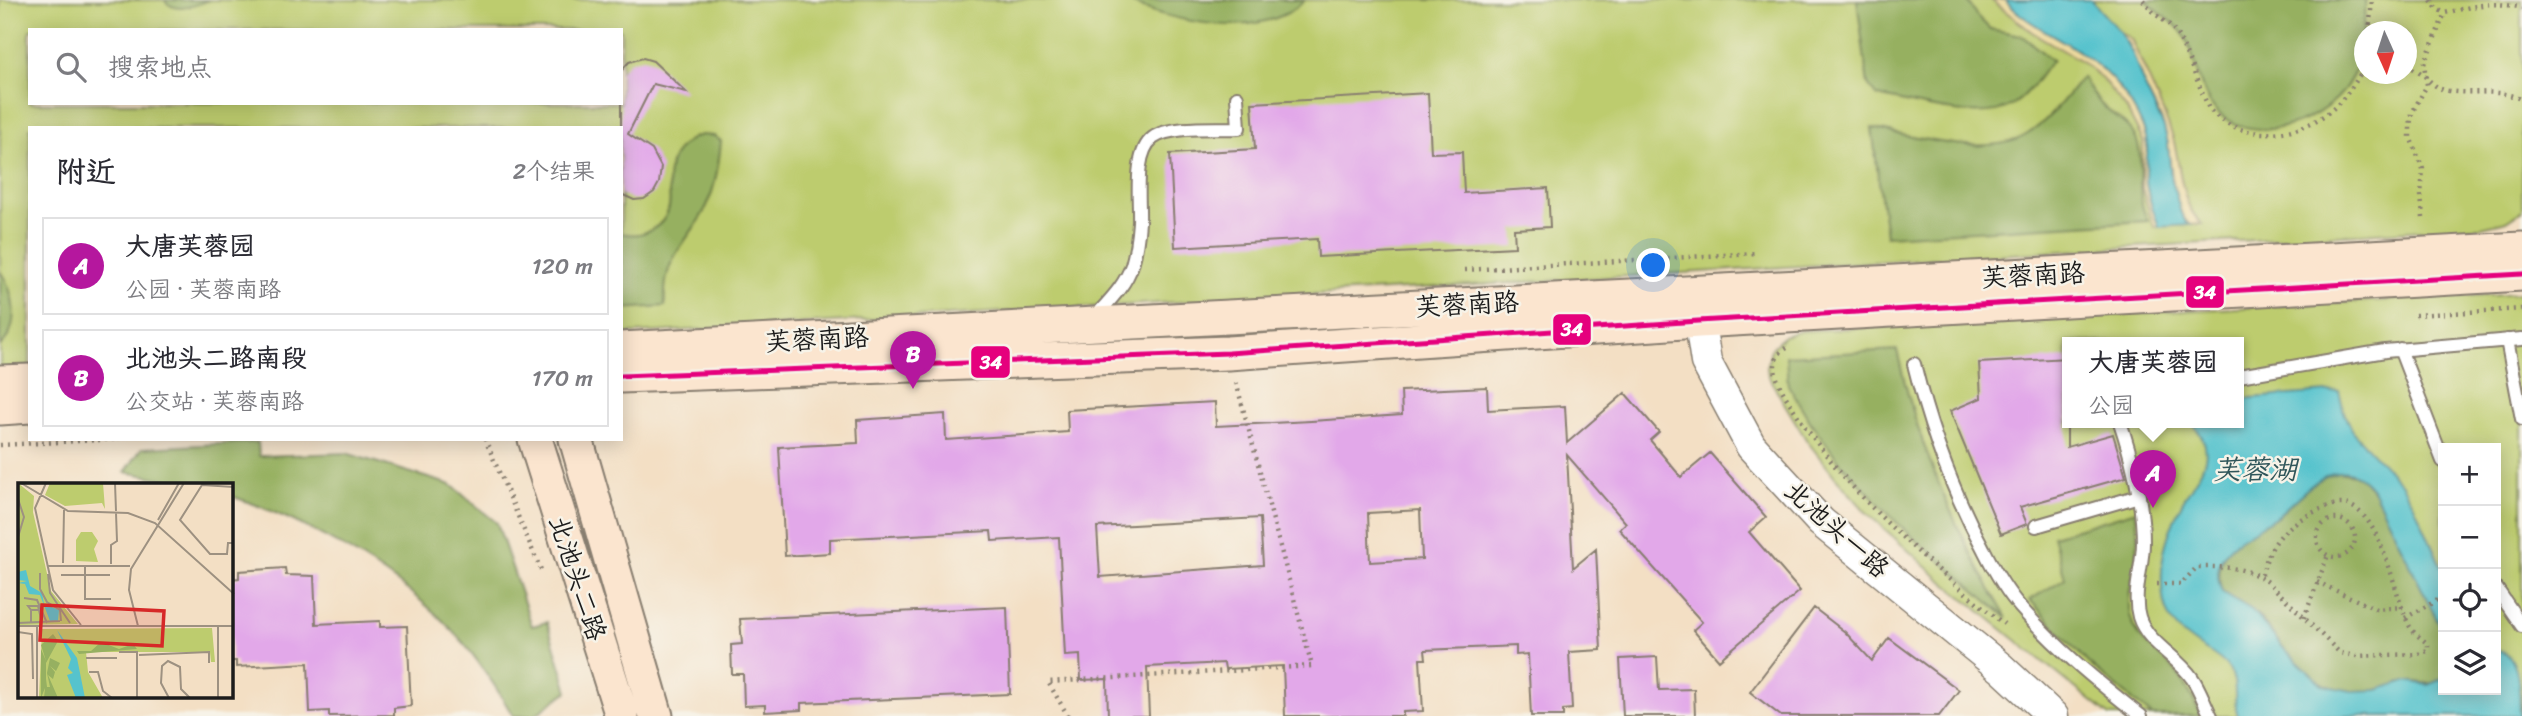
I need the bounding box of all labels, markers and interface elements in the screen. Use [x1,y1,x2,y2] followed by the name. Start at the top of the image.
[2354,21,2417,84] north arrow
[28,28,623,105] search box
[108,44,212,90] text: 搜索地点
[52,48,90,86] icon: search
[56,145,116,199] text: 附近
[513,151,595,192] text: 2个结果
[125,223,255,269] text: 大唐芙蓉园
[73,246,89,287] text: A
[532,246,593,287] text: 120 m
[1636,248,1670,282] your location
[1980,249,2086,301] street label: 芙蓉南路
[125,269,281,310] text: 公园 · 芙蓉南路
[2185,275,2225,309] line badge: 34
[2193,276,2216,309] text: 34
[1414,278,1520,330] street label: 芙蓉南路
[764,313,870,365] street label: 芙蓉南路
[1552,313,1592,346] line badge: 34
[1560,313,1583,346] text: 34
[890,331,936,389] pin: B
[125,335,307,381] text: 北池头二路南段
[2062,337,2244,428] popup
[2088,339,2218,385] text: 大唐芙蓉园
[970,345,1011,379] line badge: 34
[979,346,1002,379] text: 34
[74,358,88,399] text: B
[532,358,593,399] text: 170 m
[125,381,304,422] text: 公交站 · 芙蓉南路
[2088,385,2134,426] text: 公园
[2438,443,2501,695] map controls
[2438,443,2501,506] button: +
[2213,445,2300,494] water label: 芙蓉湖
[2130,450,2176,508] pin: A
[1773,468,1901,590] street label: 北池头一路
[18,483,233,698] inset map
[2438,506,2501,569] button: −
[536,509,620,647] street label: 北池头二路
[2438,569,2501,632] button: locate
[2438,632,2501,695] button: layers

